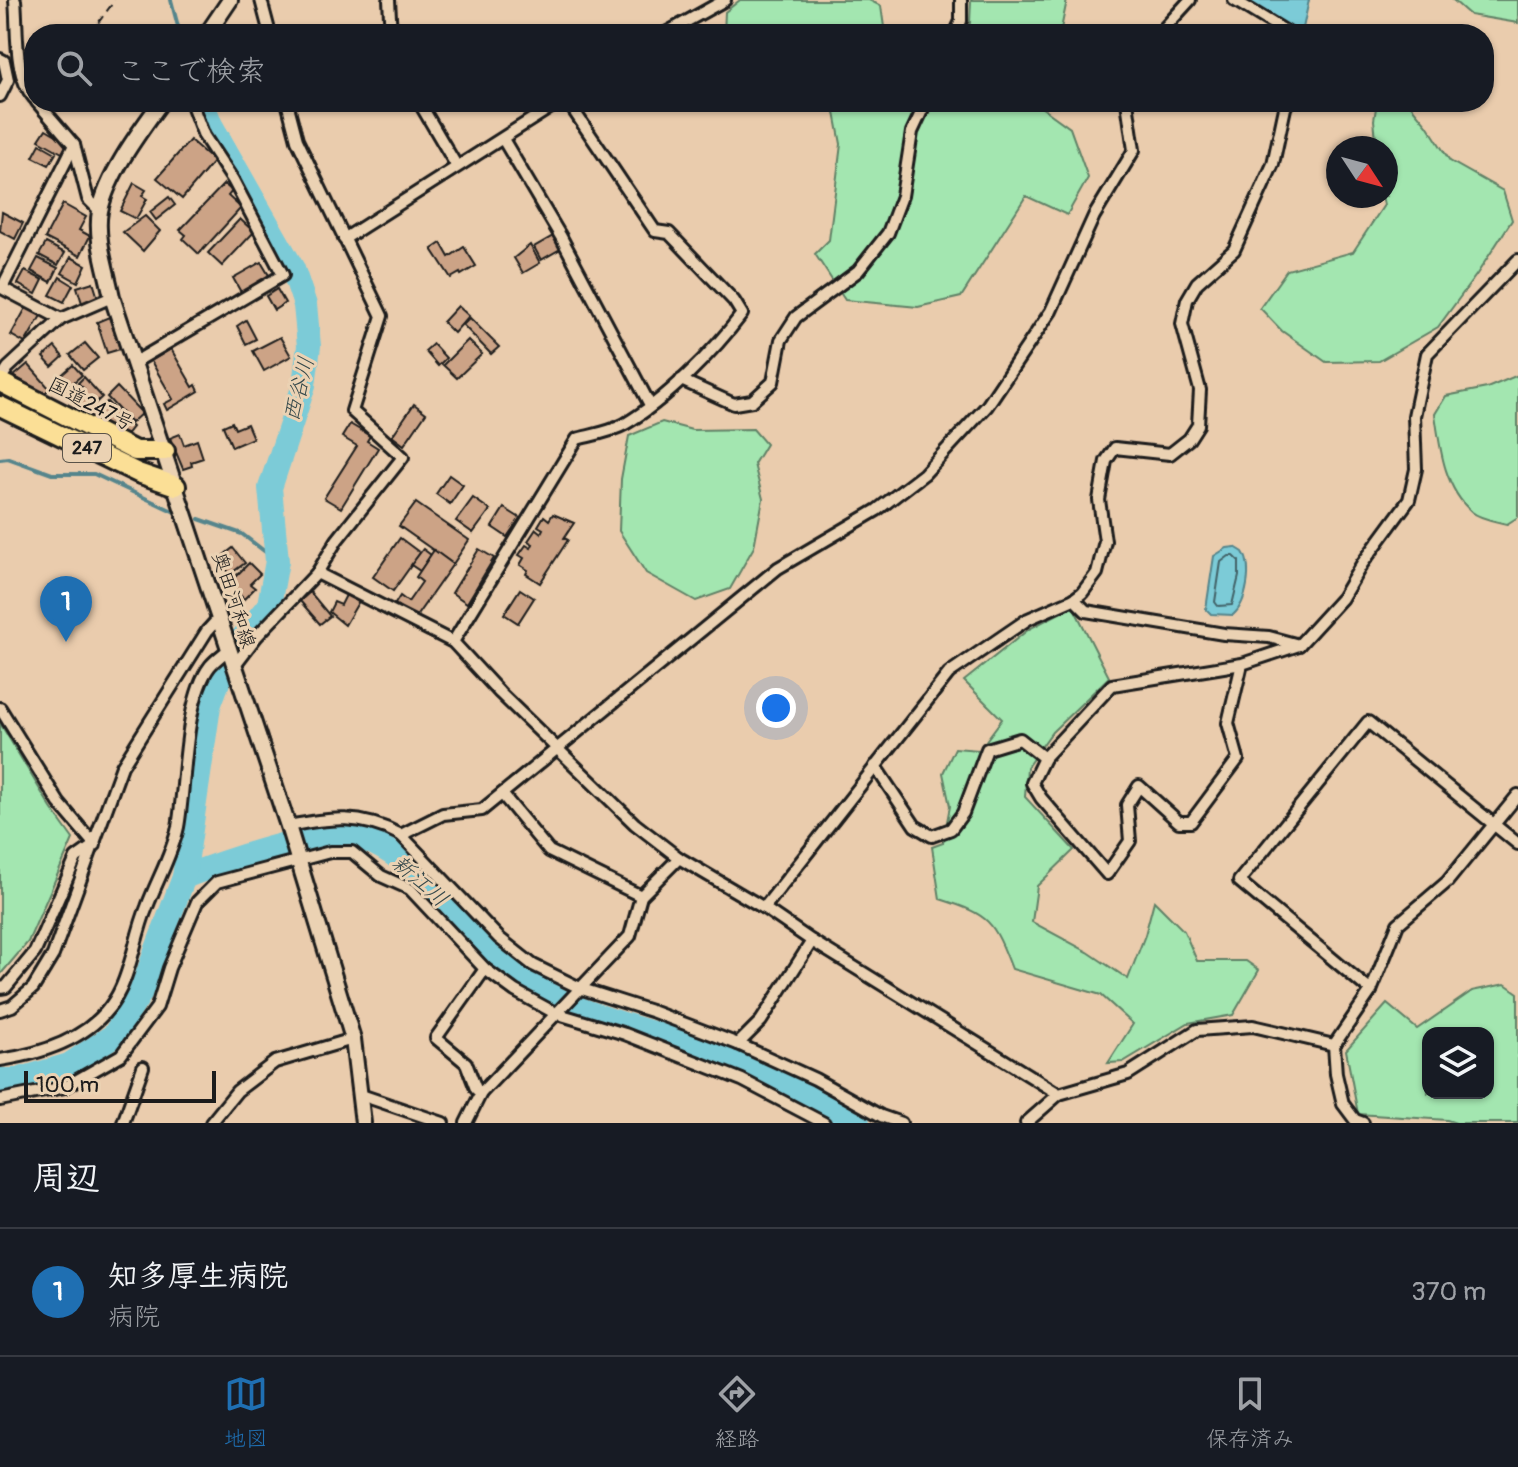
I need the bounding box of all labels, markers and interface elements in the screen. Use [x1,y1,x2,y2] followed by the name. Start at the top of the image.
[24,24,1494,112] search box
[52,46,96,90] icon: search
[116,53,266,90] text: ここで検索
[1326,136,1398,208] north arrow
[277,354,321,424] water label: 西谷川
[44,372,138,436] street label: 国道247号
[63,434,111,462] road number: 247
[207,549,261,651] street label: 奥田河和線
[40,576,92,642] pin: 1
[756,688,796,728] your location
[386,849,454,913] water label: 新江川
[1422,1027,1494,1099] map controls
[1422,1027,1494,1099] button: layers
[24,1067,216,1103] scale bar
[36,1071,99,1099] text: 100 m
[32,1157,100,1200] text: 周辺
[108,1258,288,1295] text: 知多厚生病院
[53,1276,63,1308] text: 1
[1411,1276,1486,1308] text: 370 m
[108,1301,160,1333] text: 病院
[224,1372,268,1453] tab: 地図
[715,1372,759,1453] tab: 経路
[1206,1372,1294,1453] tab: 保存済み

